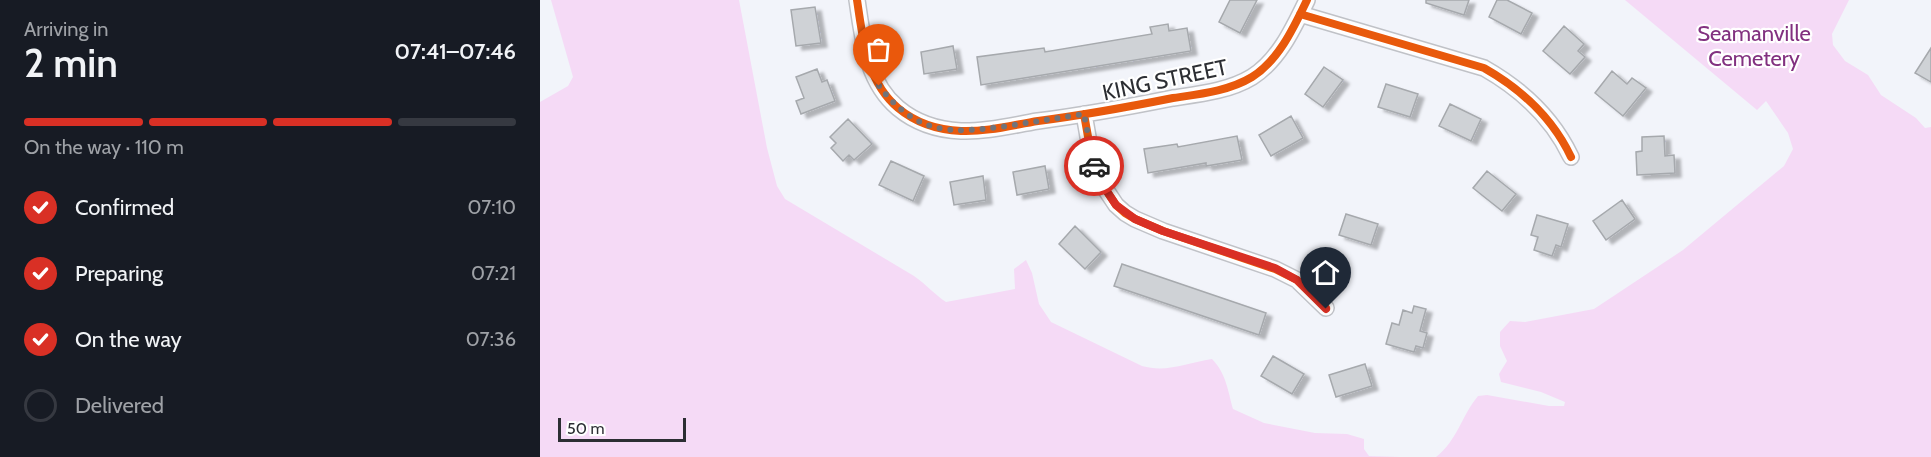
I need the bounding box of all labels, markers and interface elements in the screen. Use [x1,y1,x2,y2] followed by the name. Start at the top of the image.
[24,17,108,41] text: Arriving in
[1697,20,1811,72] park label: Seamanville Cemetery
[853,24,904,86] pin
[862,33,895,66] icon: bag
[395,38,516,65] text: 07:41–07:46
[24,39,118,87] text: 2 min
[1100,54,1230,106] street label: KING STREET
[24,135,184,159] text: On the way · 110 m
[1064,136,1124,196] courier
[1078,150,1111,183] icon: car
[24,191,57,224] icon: check
[75,194,174,221] text: Confirmed
[468,195,516,219] text: 07:10
[1300,247,1351,309] pin
[1309,256,1342,289] icon: home
[24,257,57,290] icon: check
[75,260,163,287] text: Preparing
[471,261,516,285] text: 07:21
[24,323,57,356] icon: check
[75,326,182,353] text: On the way
[466,327,516,351] text: 07:36
[75,392,164,419] text: Delivered
[558,415,686,442] scale bar
[567,419,604,438] text: 50 m

